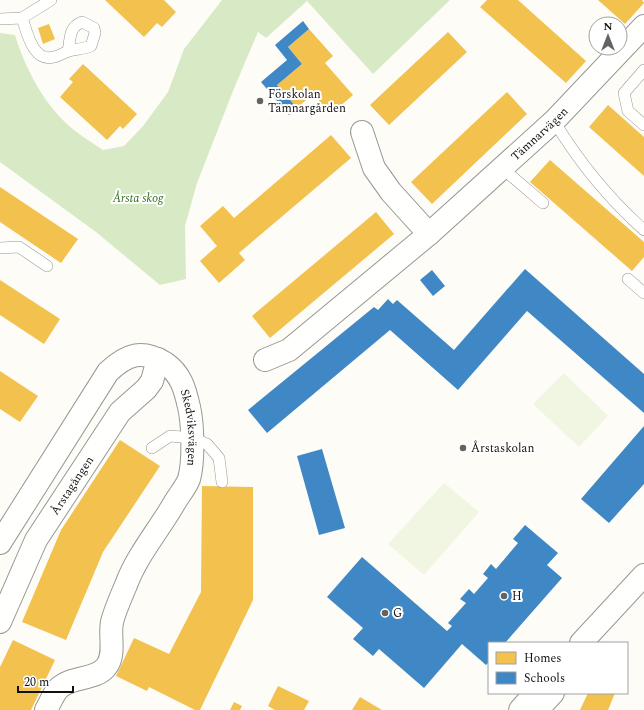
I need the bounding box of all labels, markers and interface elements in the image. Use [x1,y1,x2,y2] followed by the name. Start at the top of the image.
[588,16,628,56] north arrow
[604,18,613,35] text: N
[268,85,346,118] place label: Förskolan Tämnargården
[255,96,265,106] marker: Förskolan Tämnargården
[507,102,572,165] street label: Tämnarvägen
[112,189,164,208] park label: Årsta skog
[175,387,202,467] street label: Skedviksvägen
[471,439,534,458] place label: Årstaskolan
[458,443,468,453] marker: Årstaskolan
[45,452,98,519] street label: Årstagången
[512,587,522,606] place label: H
[499,591,509,601] marker: H
[393,604,402,623] place label: G
[380,608,390,618] marker: G
[488,642,628,694] legend
[524,649,562,668] text: Homes
[18,668,73,694] scale bar
[524,669,565,688] text: Schools
[24,673,49,692] text: 20 m

